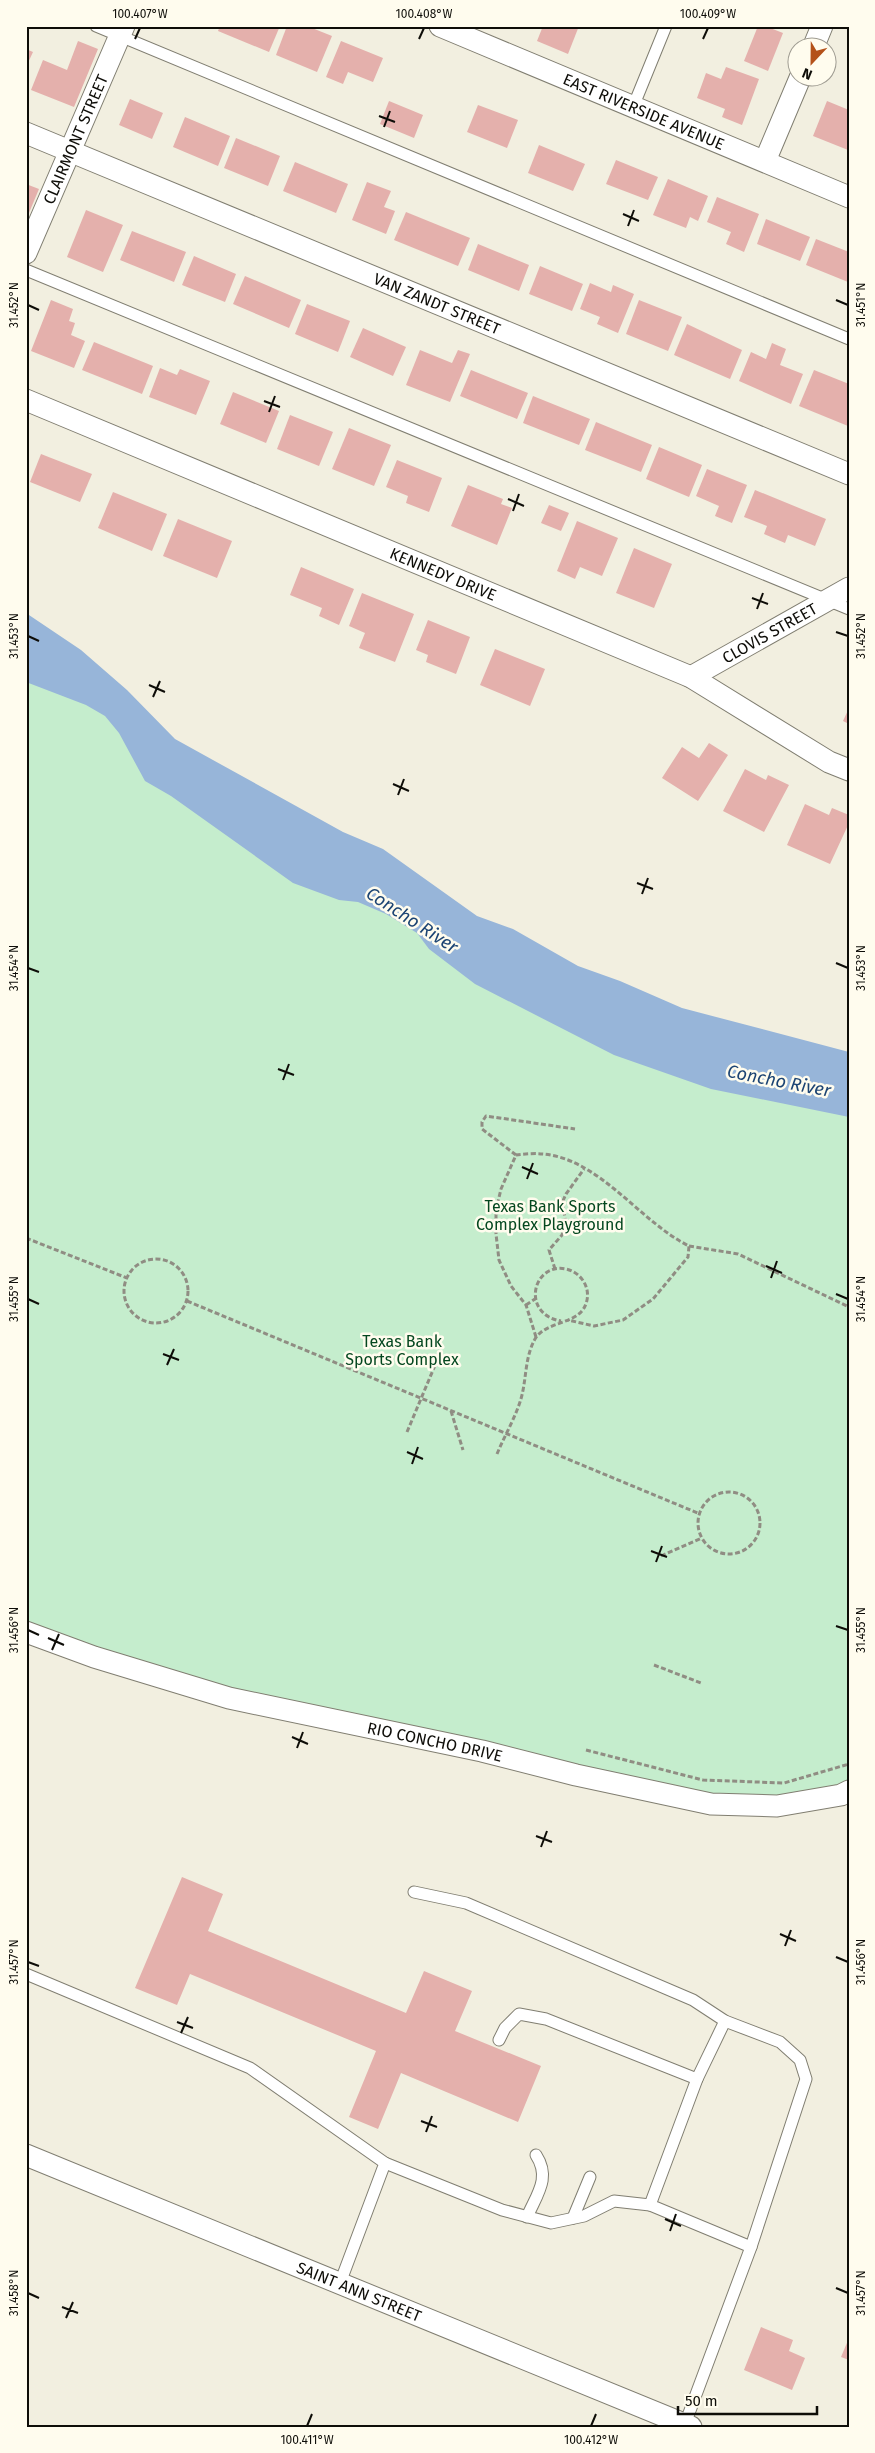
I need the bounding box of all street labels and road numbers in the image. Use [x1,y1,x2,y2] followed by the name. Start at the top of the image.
[560,70,727,154] street label: EAST RIVERSIDE AVENUE
[39,71,112,207] street label: CLAIRMONT STREET
[371,269,504,339] street label: VAN ZANDT STREET
[387,544,499,605] street label: KENNEDY DRIVE
[719,599,821,667] street label: CLOVIS STREET
[366,1718,504,1766] street label: RIO CONCHO DRIVE
[294,2258,425,2326] street label: SAINT ANN STREET

